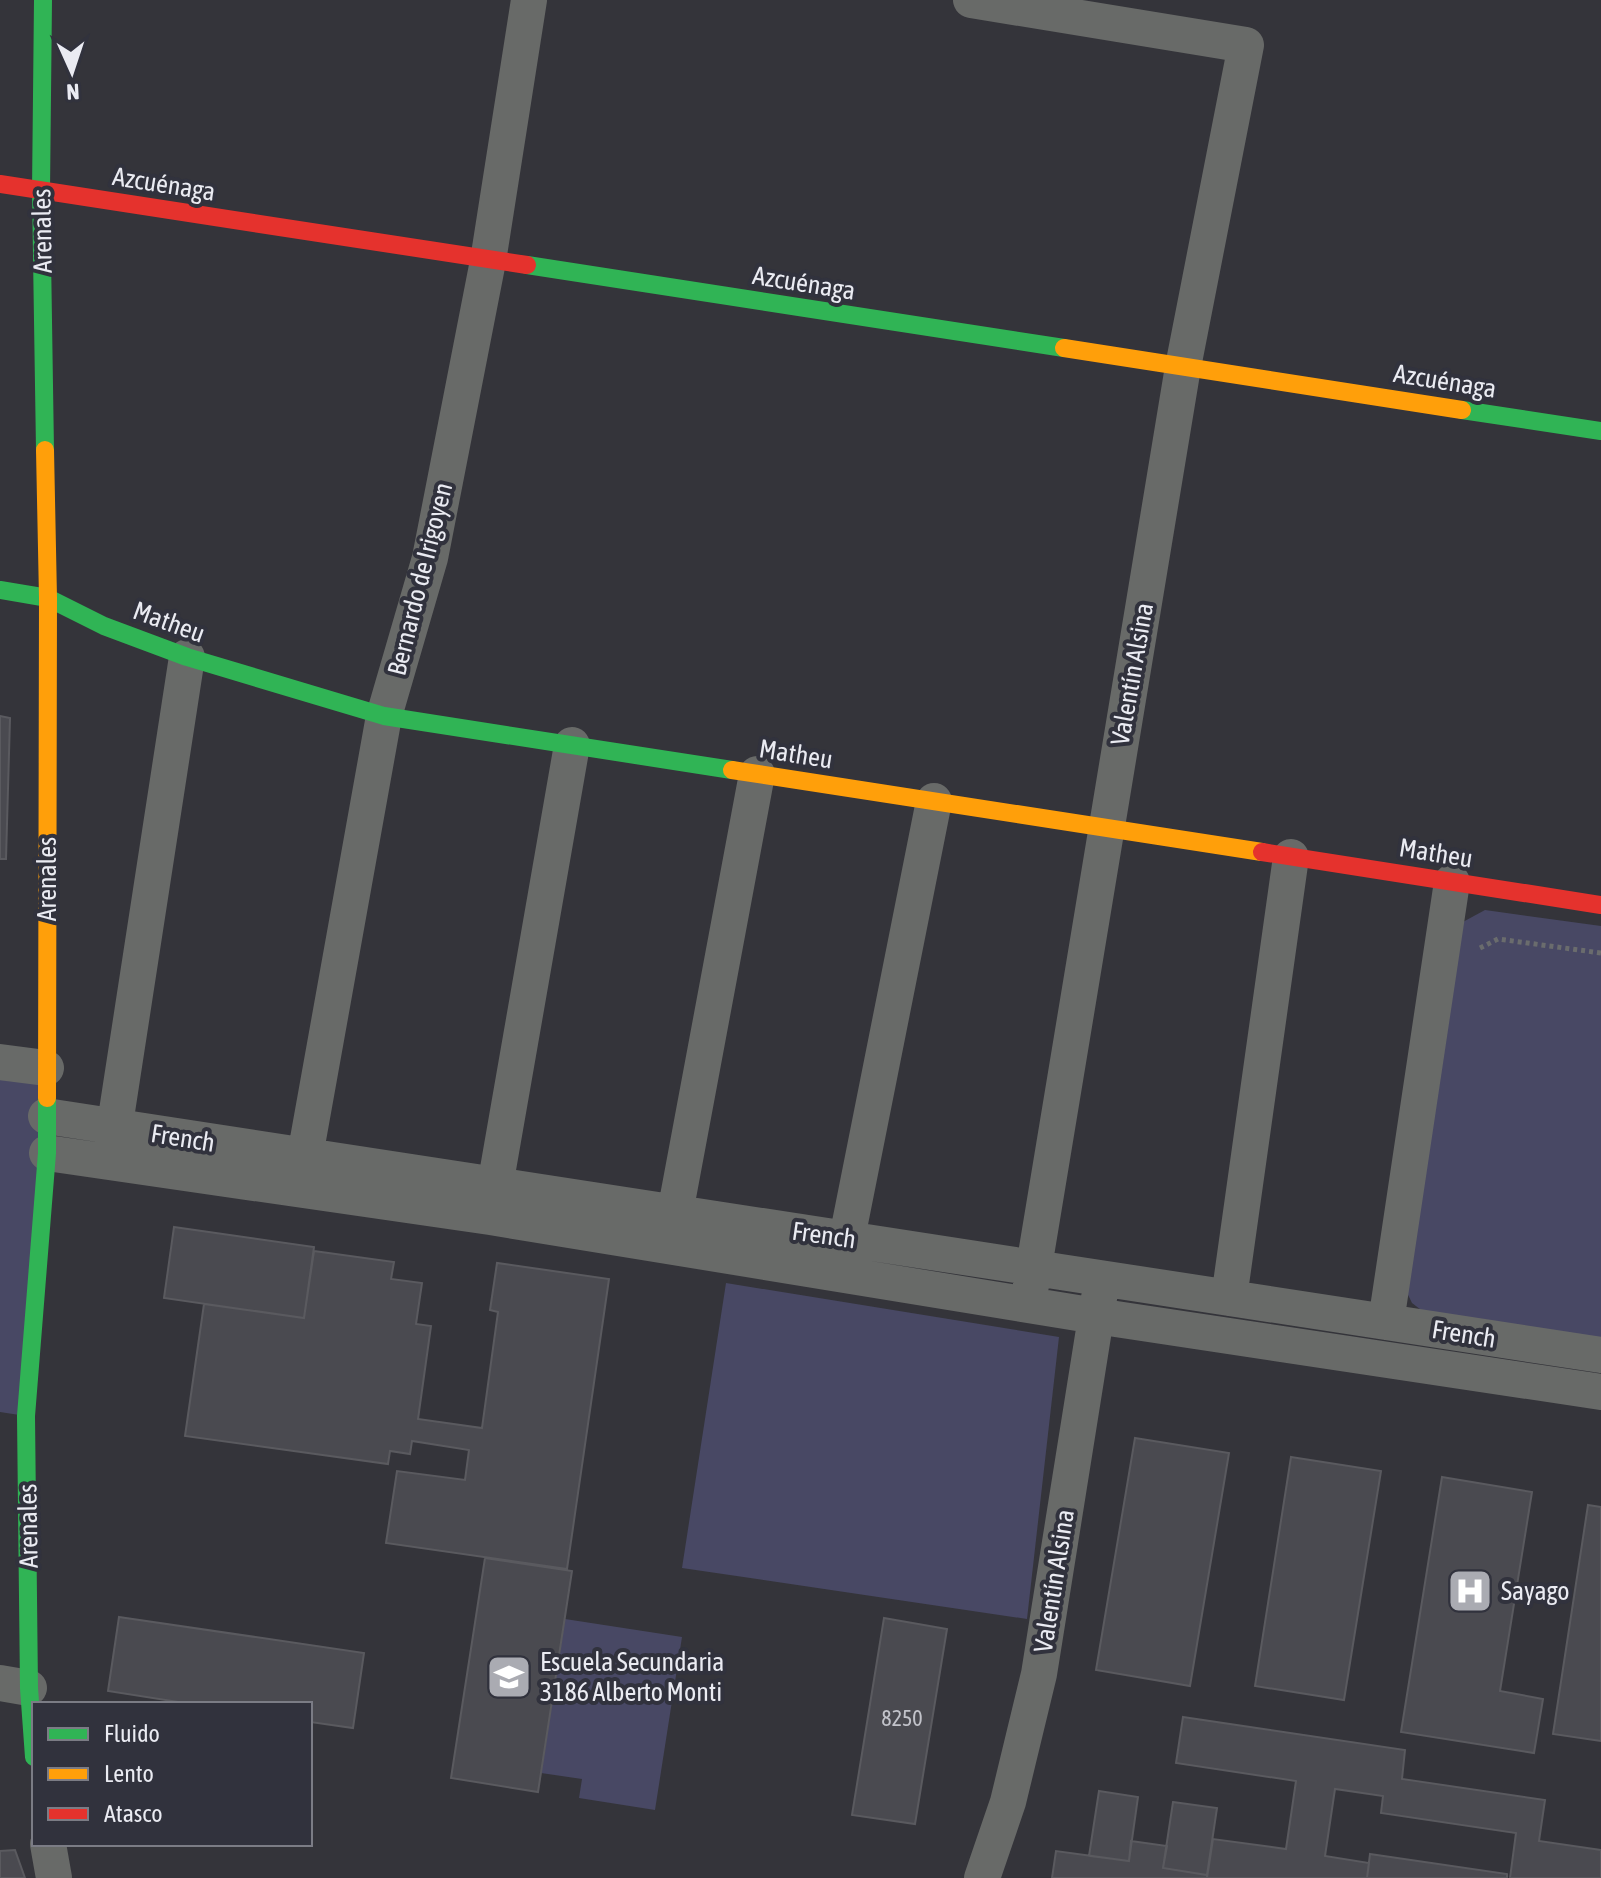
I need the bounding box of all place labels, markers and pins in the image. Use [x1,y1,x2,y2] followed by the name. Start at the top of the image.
[1446,1567,1494,1615] hospital icon: Sayago
[1501,1576,1569,1606] place label: Sayago
[540,1647,724,1707] place label: Escuela Secundaria 3186 Alberto Monti
[485,1653,533,1701] school or university icon: Escuela Secundaria 3186 Alberto Monti

